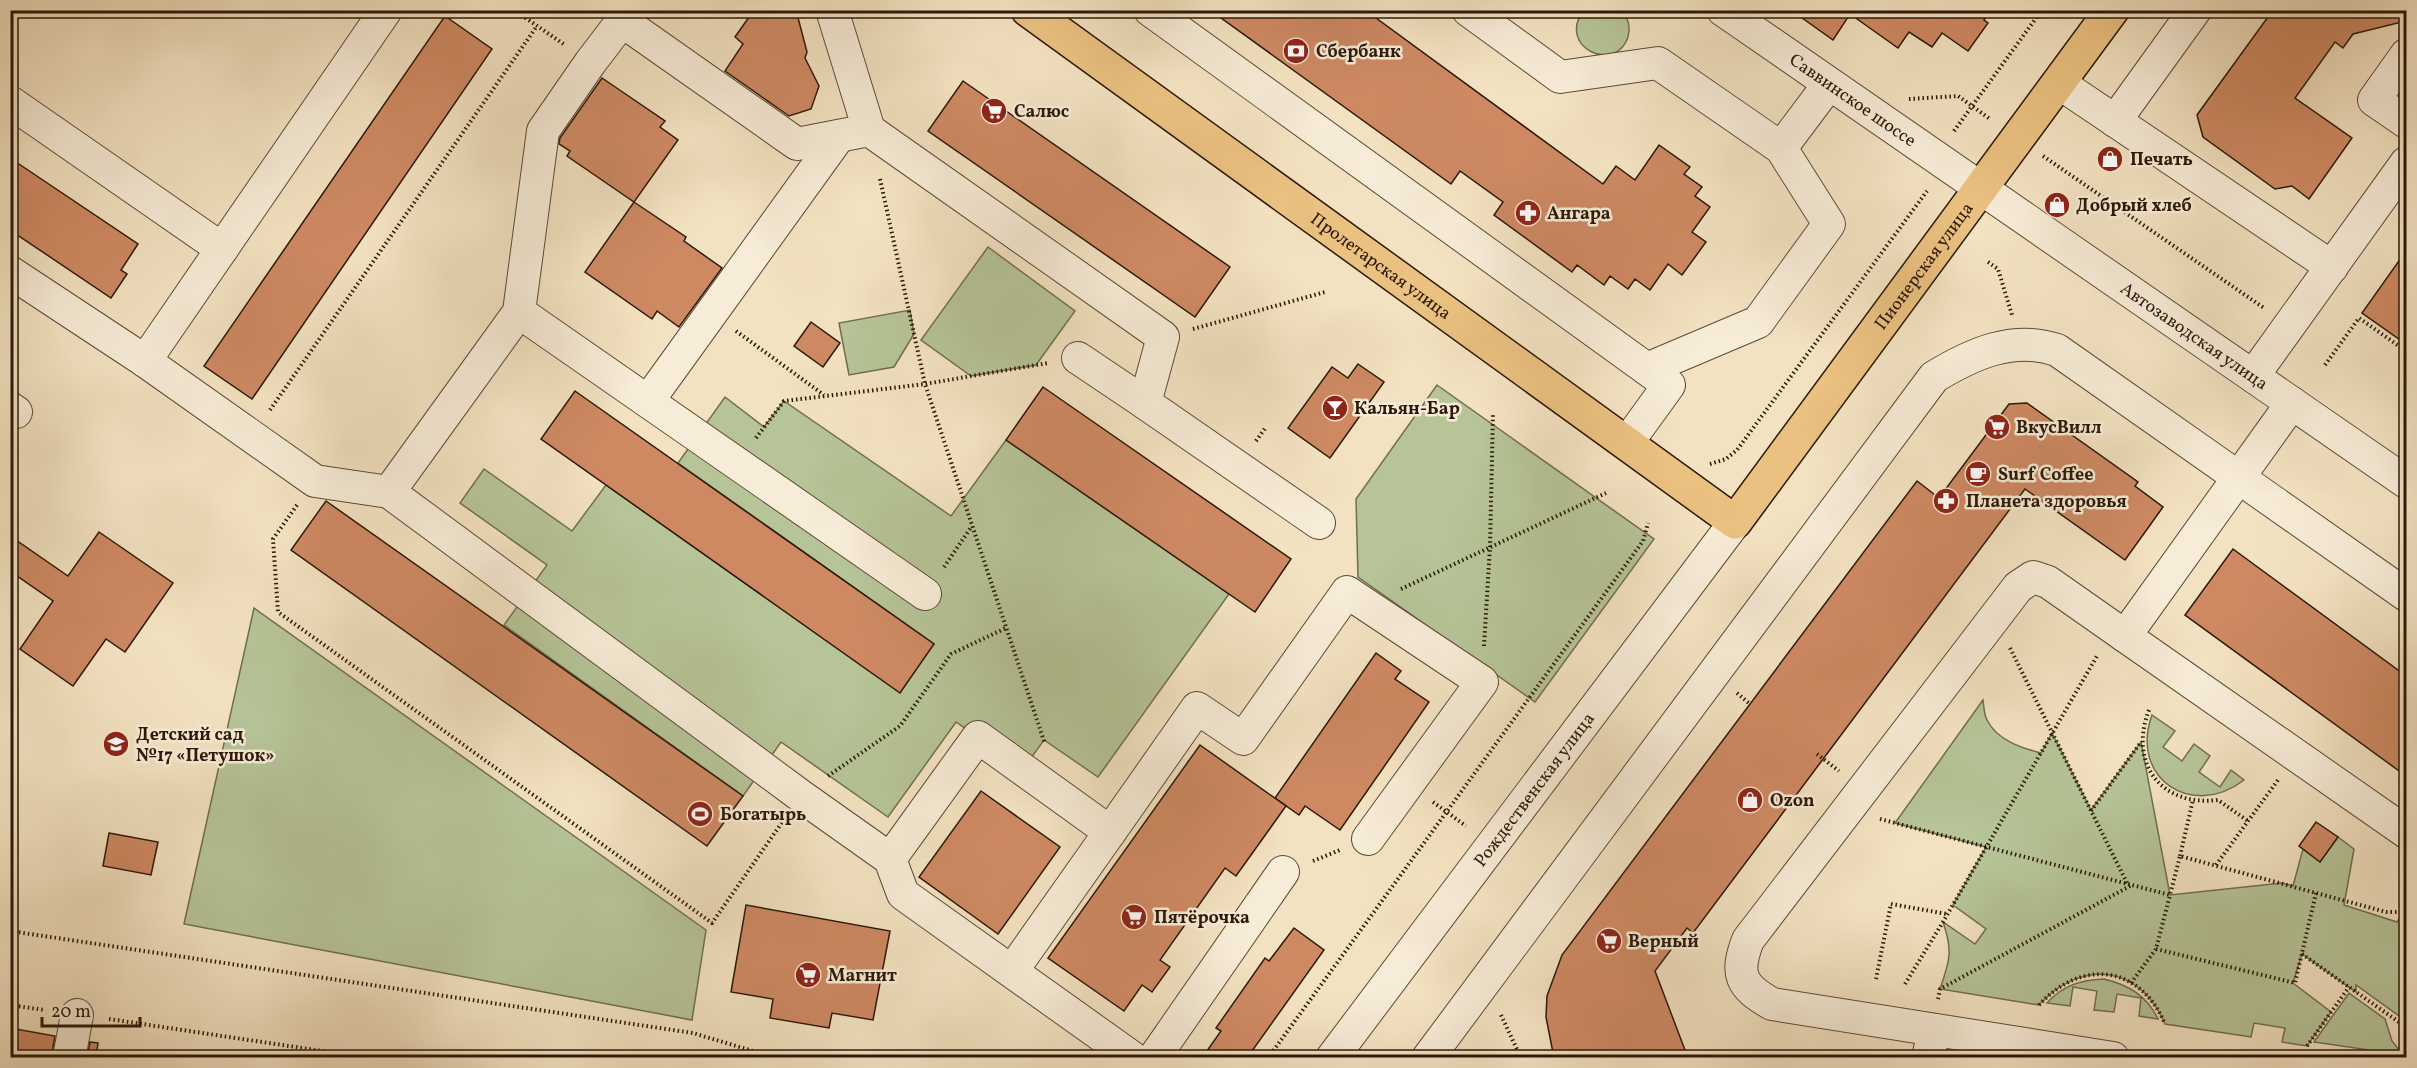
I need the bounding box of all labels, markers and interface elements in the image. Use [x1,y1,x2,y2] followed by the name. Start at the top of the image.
[1281,36,1311,66] bank icon: Сбербанк
[1316,40,1401,65] place label: Сбербанк
[1784,48,1921,154] street label: Саввинское шоссе
[979,96,1009,126] supermarket icon: Салюс
[1014,100,1069,125] place label: Салюс
[2095,144,2125,174] shop icon: Печать
[2130,148,2193,173] place label: Печать
[2042,190,2072,220] shop icon: Добрый хлеб
[2076,194,2192,219] place label: Добрый хлеб
[1513,198,1543,228] pharmacy icon: Ангара
[1869,198,1980,336] street label: Пионерская улица
[1547,202,1611,227] place label: Ангара
[1305,207,1456,327] street label: Пролетарская улица
[2115,277,2273,397] street label: Автозаводская улица
[1320,393,1350,423] bar icon: Кальян-Бар
[1354,397,1460,422] place label: Кальян-Бар
[1982,412,2012,442] supermarket icon: ВкусВилл
[2016,416,2101,441] place label: ВкусВилл
[1963,459,1993,489] cafe icon: Surf Coffee
[1998,463,2093,488] place label: Surf Coffee
[1931,486,1961,516] pharmacy icon: Планета здоровья
[1966,490,2127,515] place label: Планета здоровья
[1469,708,1601,873] street label: Рождественская улица
[136,723,275,769] place label: Детский сад №17 «Петушок»
[101,729,131,759] school or university icon: Детский сад №17 «Петушок»
[1735,785,1765,815] shop icon: Ozon
[1770,789,1815,814] place label: Ozon
[685,799,715,829] sports icon: Богатырь
[720,803,806,828] place label: Богатырь
[1119,902,1149,932] supermarket icon: Пятёрочка
[1154,906,1250,931] place label: Пятёрочка
[1594,926,1624,956] supermarket icon: Верный
[1628,930,1699,955] place label: Верный
[793,960,823,990] supermarket icon: Магнит
[828,964,897,989] place label: Магнит
[42,990,140,1028] scale bar
[51,1000,91,1025] text: 20 m

